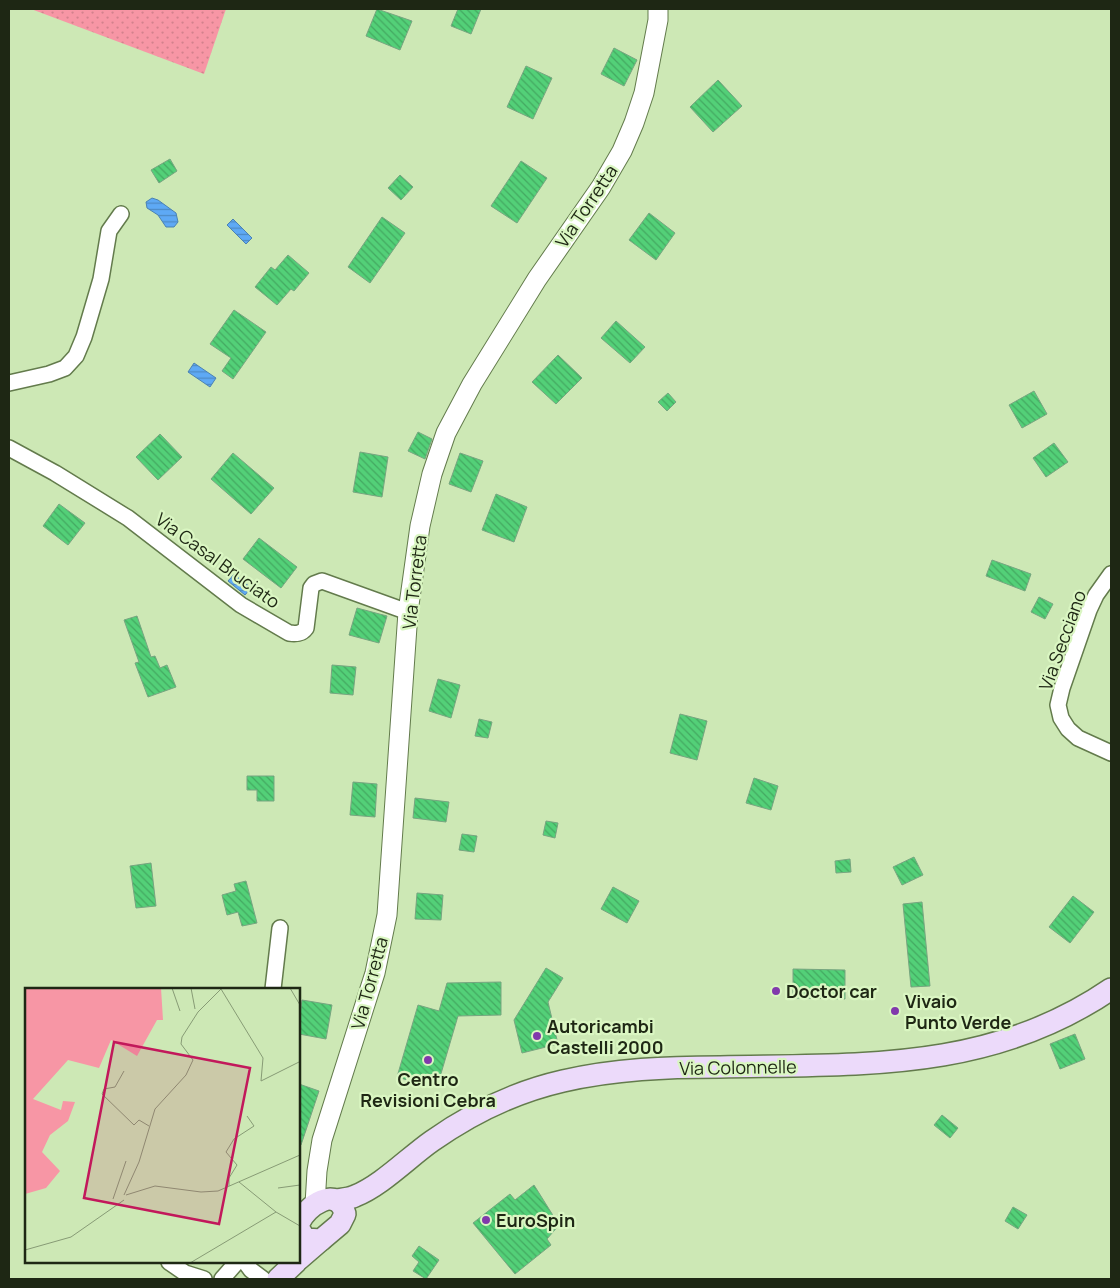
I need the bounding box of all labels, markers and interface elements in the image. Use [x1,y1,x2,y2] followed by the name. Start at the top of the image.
[550,160,622,252] street label: Via Torretta
[151,507,285,613] street label: Via Casal Bruciato
[396,533,432,631] street label: Via Torretta
[1033,587,1091,693] street label: Via Secciano
[345,934,393,1032] street label: Via Torretta
[786,979,877,1003] place label: Doctor car
[770,985,782,997] marker: Doctor car
[25,988,300,1263] inset map
[905,989,1011,1034] place label: Vivaio Punto Verde
[889,1005,901,1017] marker: Vivaio Punto Verde
[547,1014,664,1059] place label: Autoricambi Castelli 2000
[531,1030,543,1042] marker: Autoricambi Castelli 2000
[422,1054,434,1066] marker: Centro Revisioni Cebra
[679,1054,797,1080] street label: Via Colonnelle
[360,1067,496,1112] place label: Centro Revisioni Cebra
[496,1208,575,1232] place label: EuroSpin
[480,1214,492,1226] marker: EuroSpin

